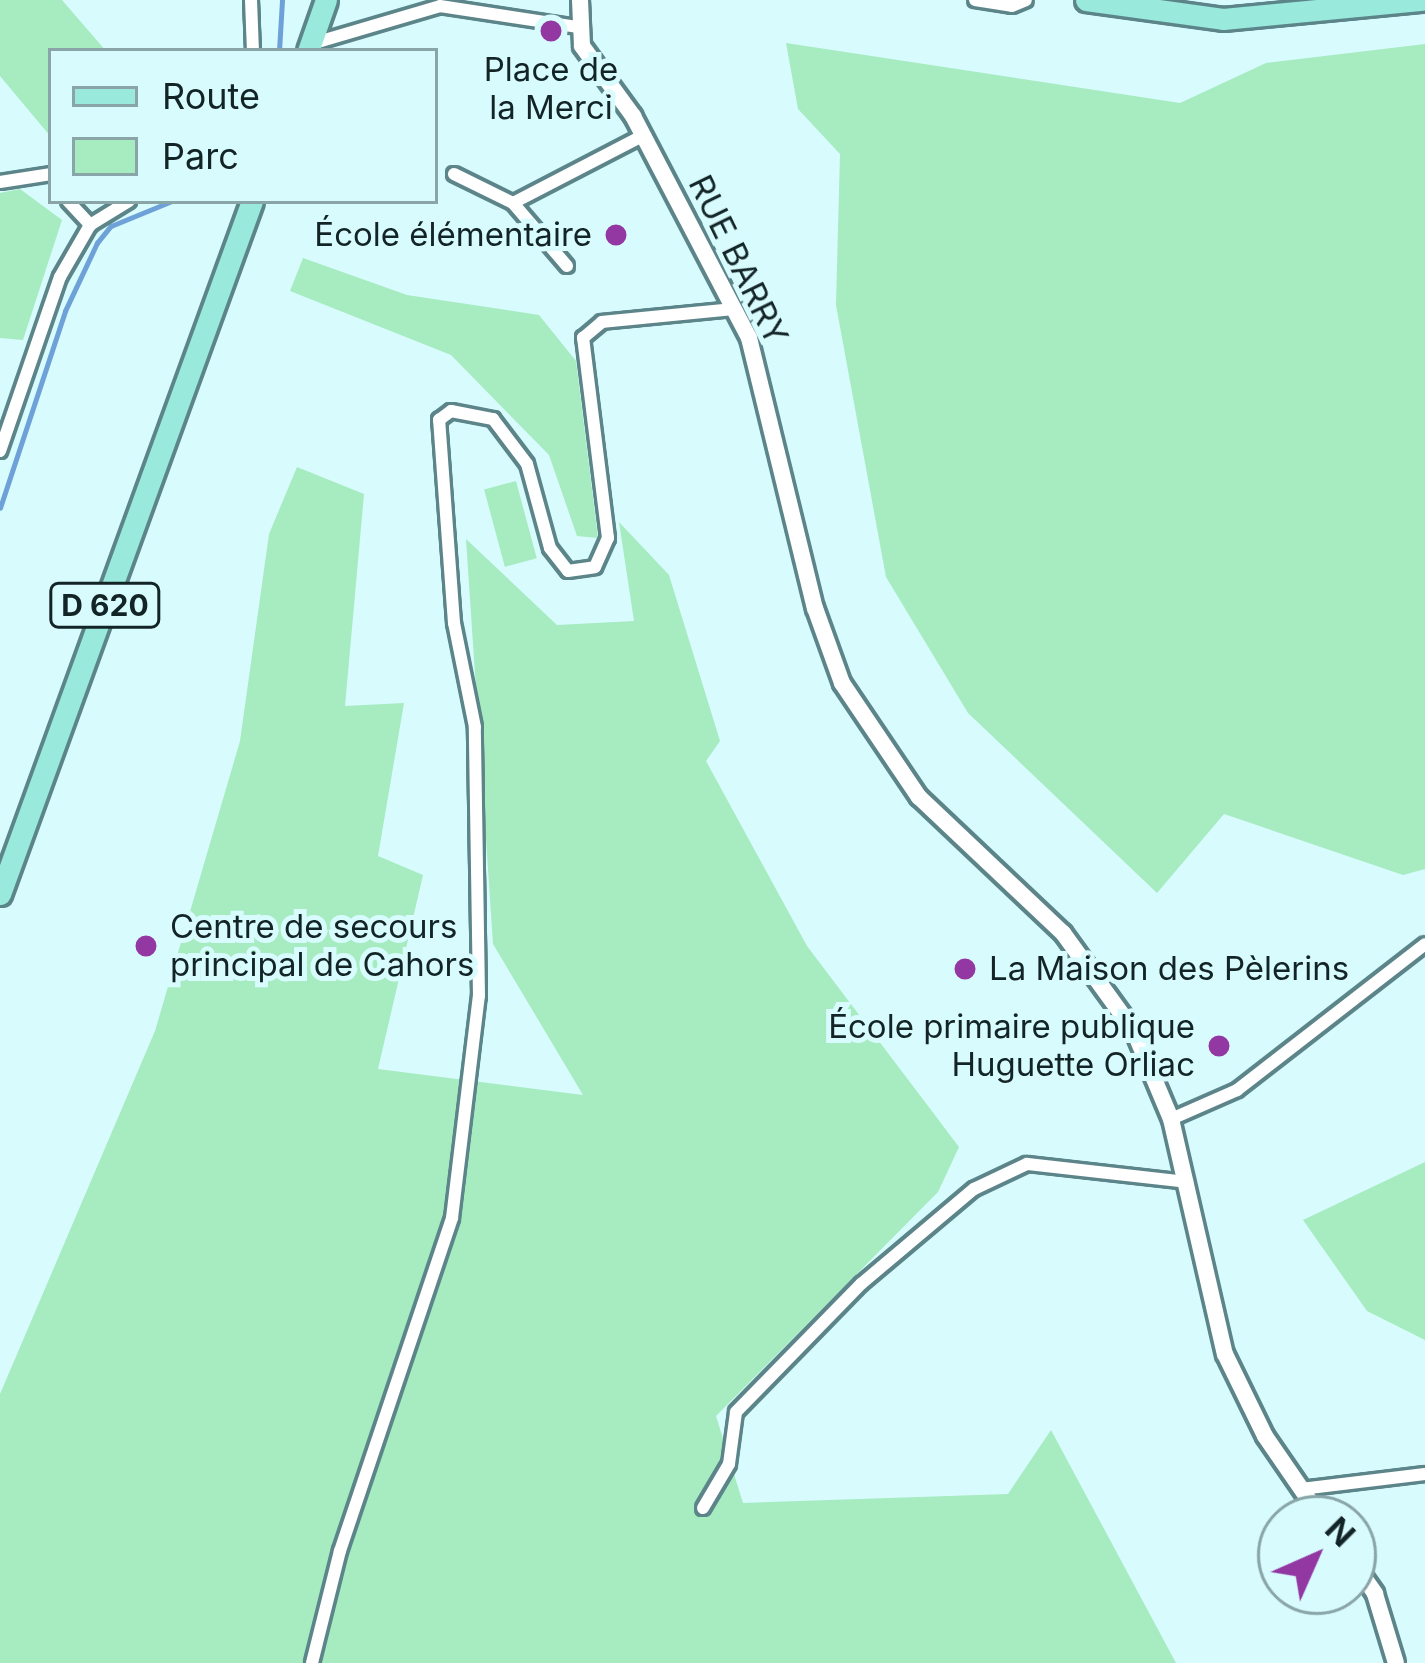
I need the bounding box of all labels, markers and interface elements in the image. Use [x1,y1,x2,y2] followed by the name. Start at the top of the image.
[538,18,564,44] marker: Place de la Merci
[48,48,438,204] legend
[484,50,618,128] place label: Place de la Merci
[162,74,260,118] text: Route
[162,134,239,178] text: Parc
[680,169,796,351] street label: RUE BARRY
[314,215,592,255] place label: École élémentaire
[603,222,629,248] marker: École élémentaire
[48,581,162,629] road number: D 620
[170,907,474,985] place label: Centre de secours principal de Cahors
[133,933,159,959] marker: Centre de secours principal de Cahors
[989,949,1349,989] place label: La Maison des Pèlerins
[952,956,978,982] marker: La Maison des Pèlerins
[828,1007,1195,1085] place label: École primaire publique Huguette Orliac
[1206,1033,1232,1059] marker: École primaire publique Huguette Orliac
[1257,1495,1377,1615] north arrow
[1317,1509,1363,1555] text: N

